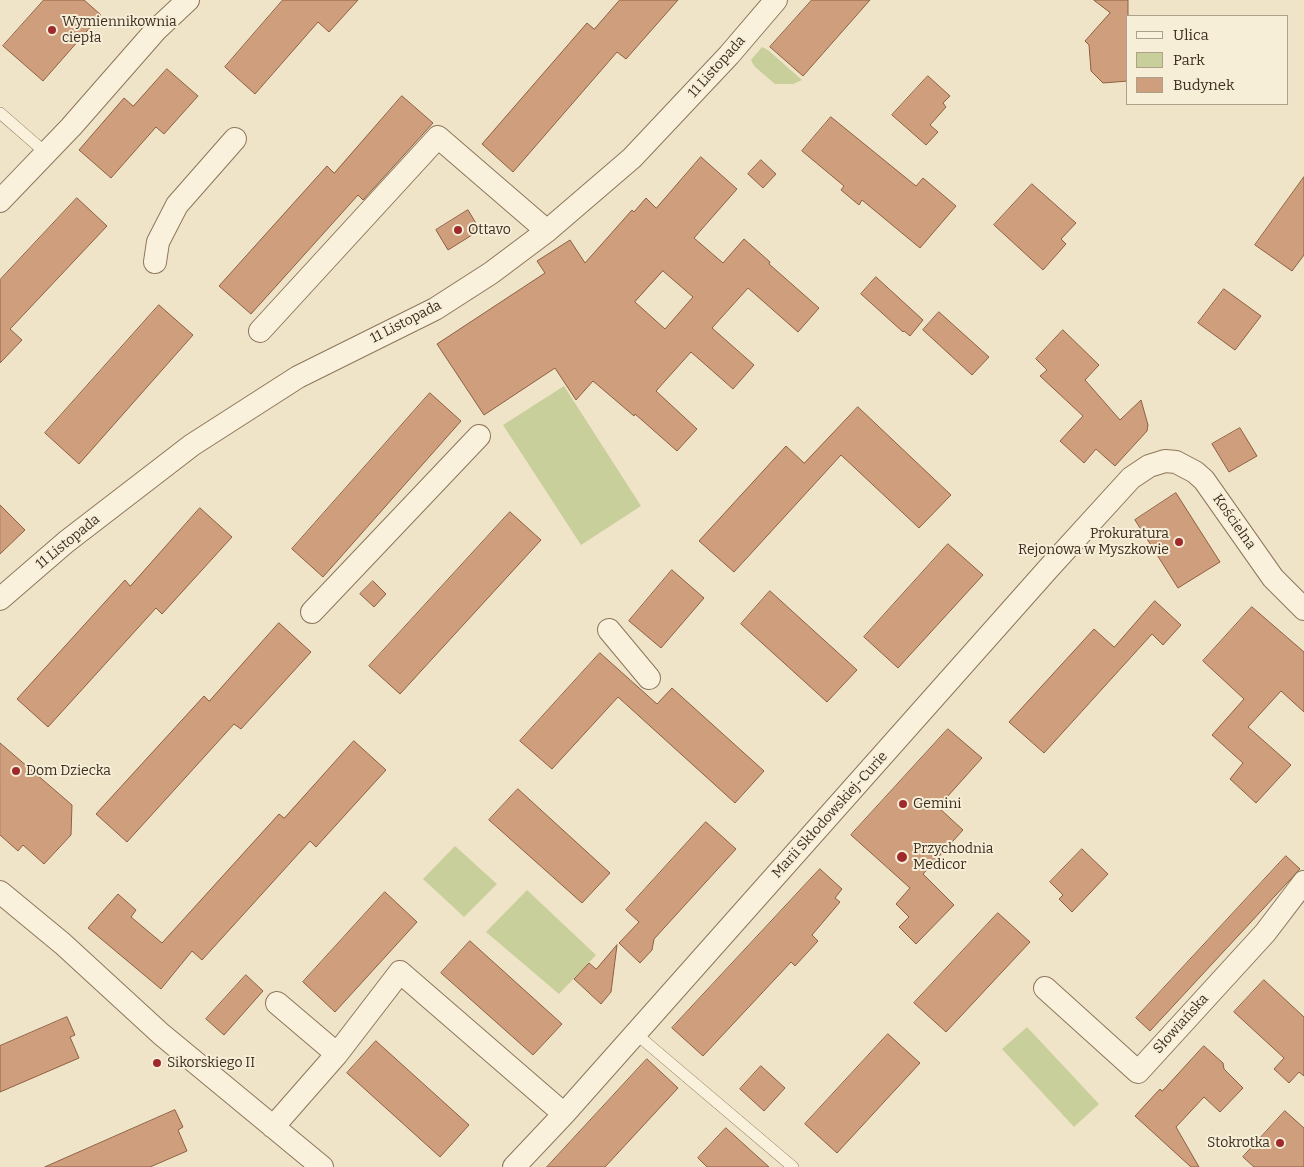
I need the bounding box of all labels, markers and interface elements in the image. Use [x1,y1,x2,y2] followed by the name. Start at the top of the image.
[62,14,177,46] place label: Wymiennikownia ciepła
[1126,15,1289,105] legend
[46,24,58,36] marker: Wymiennikownia ciepła
[1173,26,1209,44] text: Ulica
[685,33,749,101] street label: 11 Listopada
[1173,51,1205,69] text: Park
[1173,76,1234,94] text: Budynek
[468,222,511,238] place label: Ottavo
[452,224,464,236] marker: Ottavo
[368,297,444,347] street label: 11 Listopada
[1209,491,1259,553] street label: Kościelna
[33,511,103,573] street label: 11 Listopada
[1018,526,1169,558] place label: Prokuratura Rejonowa w Myszkowie
[1173,536,1185,548] marker: Prokuratura Rejonowa w Myszkowie
[769,748,891,882] street label: Marii Skłodowskiej-Curie
[26,763,111,779] place label: Dom Dziecka
[10,765,22,777] marker: Dom Dziecka
[913,796,962,812] place label: Gemini
[897,798,909,810] marker: Gemini
[913,841,994,874] place label: Przychodnia Medicor
[895,850,909,864] marker: Przychodnia Medicor
[1150,991,1212,1057] street label: Słowiańska
[167,1055,255,1071] place label: Sikorskiego II
[151,1057,163,1069] marker: Sikorskiego II
[1207,1135,1270,1151] place label: Stokrotka
[1274,1137,1286,1149] marker: Stokrotka

